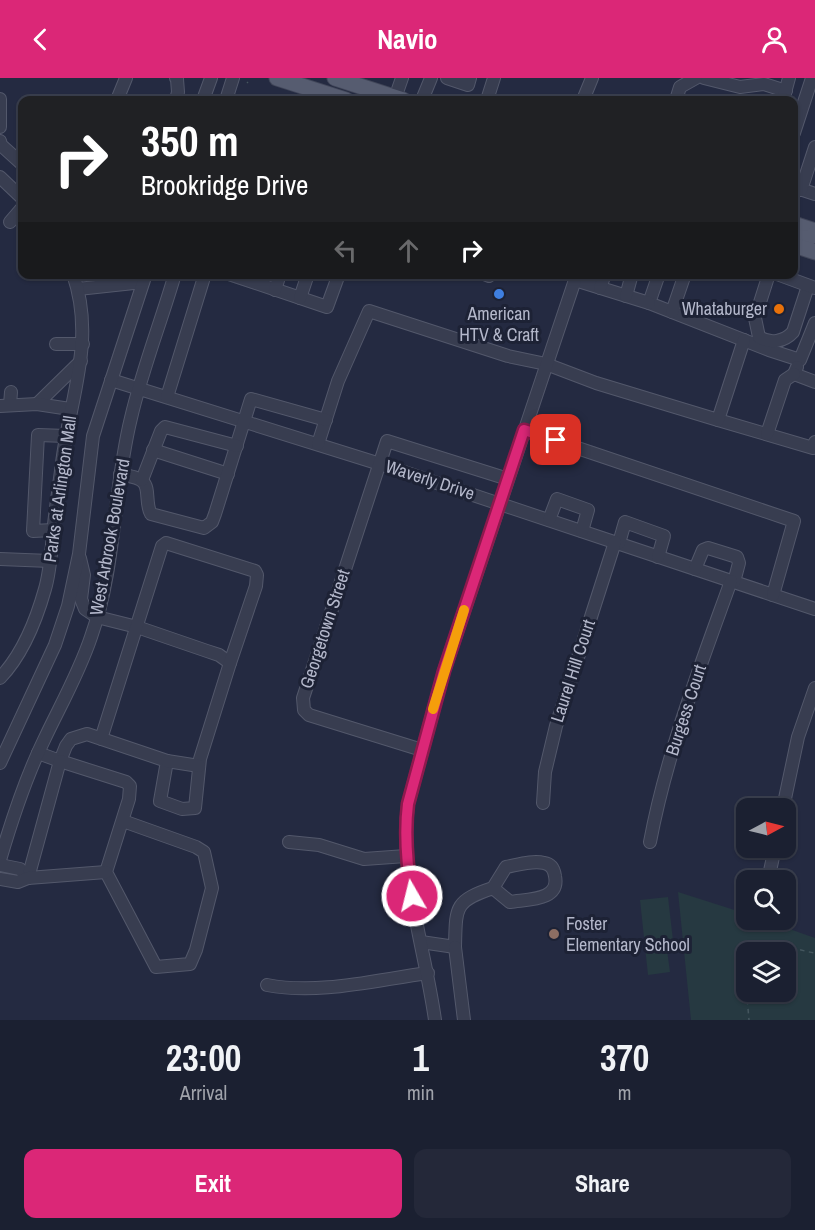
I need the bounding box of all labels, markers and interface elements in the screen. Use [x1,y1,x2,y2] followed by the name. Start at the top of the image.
[377,21,438,57] text: Navio
[24,23,57,56] icon: back
[758,23,791,56] icon: person
[141,113,239,169] text: 350 m
[42,120,120,198] icon: right
[141,167,308,203] text: Brookridge Drive
[329,234,362,267] icon: left
[392,234,425,267] icon: ahead
[455,234,488,267] icon: right
[492,287,506,301] marker: American HTV & Craft
[682,296,767,321] place label: Whataburger
[459,301,539,347] place label: American HTV & Craft
[772,302,786,316] marker: Whataburger
[37,414,82,564] street label: Parks at Arlington Mall
[530,414,581,465] pin
[539,423,572,456] icon: arrive
[382,453,478,506] street label: Waverly Drive
[83,456,136,617] street label: West Arbrook Boulevard
[293,566,356,692] street label: Georgetown Street
[544,616,601,725] street label: Laurel Hill Court
[659,661,712,759] street label: Burgess Court
[736,798,796,858] north arrow
[736,798,796,1002] map controls
[380,864,444,928] position arrow
[736,870,796,930] button: search
[566,911,690,957] place label: Foster Elementary School
[547,927,561,941] marker: Foster Elementary School
[736,942,796,1002] button: layers
[166,1034,241,1082] text: 23:00
[412,1034,429,1082] text: 1
[600,1034,649,1082] text: 370
[180,1079,227,1106] text: Arrival
[407,1079,434,1106] text: min
[618,1079,631,1106] text: m
[24,1149,402,1218] button: Exit
[414,1149,791,1218] button: Share

